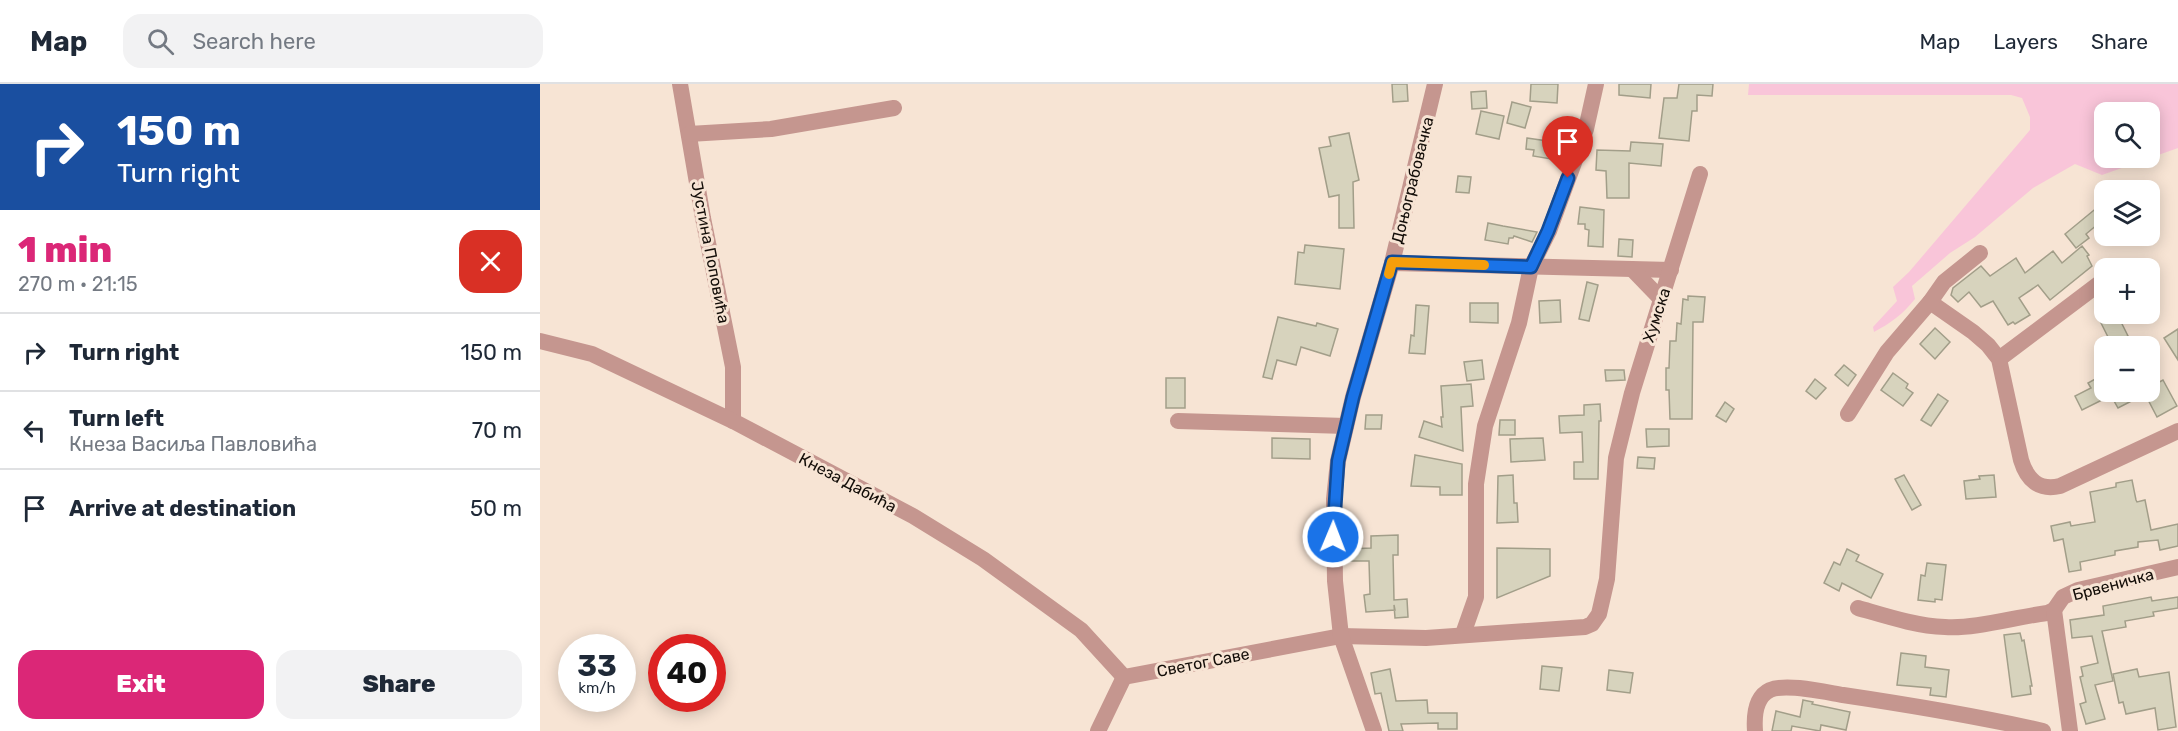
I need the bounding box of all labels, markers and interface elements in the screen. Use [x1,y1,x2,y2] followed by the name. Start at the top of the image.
[123,14,543,68] search box
[30,25,87,58] text: Map
[144,25,177,58] icon: search
[192,28,316,55] text: Search here
[1919,29,1960,54] text: Map
[1993,29,2058,54] text: Layers
[2091,29,2148,54] text: Share
[2094,102,2160,402] map controls
[2094,102,2160,168] button: search
[117,106,241,156] text: 150 m
[18,108,96,186] icon: right
[1388,115,1437,246] street label: Доњограбовачка
[1542,116,1593,178] pin
[1551,125,1584,158] icon: arrive
[117,157,240,189] text: Turn right
[687,179,734,325] street label: Јустина Поповића
[2094,180,2160,246] button: layers
[18,228,112,271] text: 1 min
[459,230,522,293] button: close
[2094,258,2160,324] button: +
[18,272,138,296] text: 270 m · 21:15
[1639,286,1674,345] street label: Хумска
[18,336,51,369] icon: right
[2094,336,2160,402] button: −
[69,339,179,366] text: Turn right
[461,339,522,366] text: 150 m
[69,405,164,432] text: Turn left
[18,414,51,447] icon: left
[472,417,522,444] text: 70 m
[69,432,317,456] text: Кнеза Васиља Павловића
[796,449,900,516] street label: Кнеза Дабића
[18,492,51,525] icon: arrive
[69,495,296,522] text: Arrive at destination
[470,495,522,522] text: 50 m
[1301,505,1365,569] position arrow
[2070,565,2156,604] street label: Брвеничка
[648,634,726,712] speed limit sign: 40
[1155,644,1251,681] street label: Светог Саве
[577,648,617,684] text: 33
[18,650,264,719] button: Exit
[276,650,522,719] button: Share
[578,679,616,697] text: km/h

